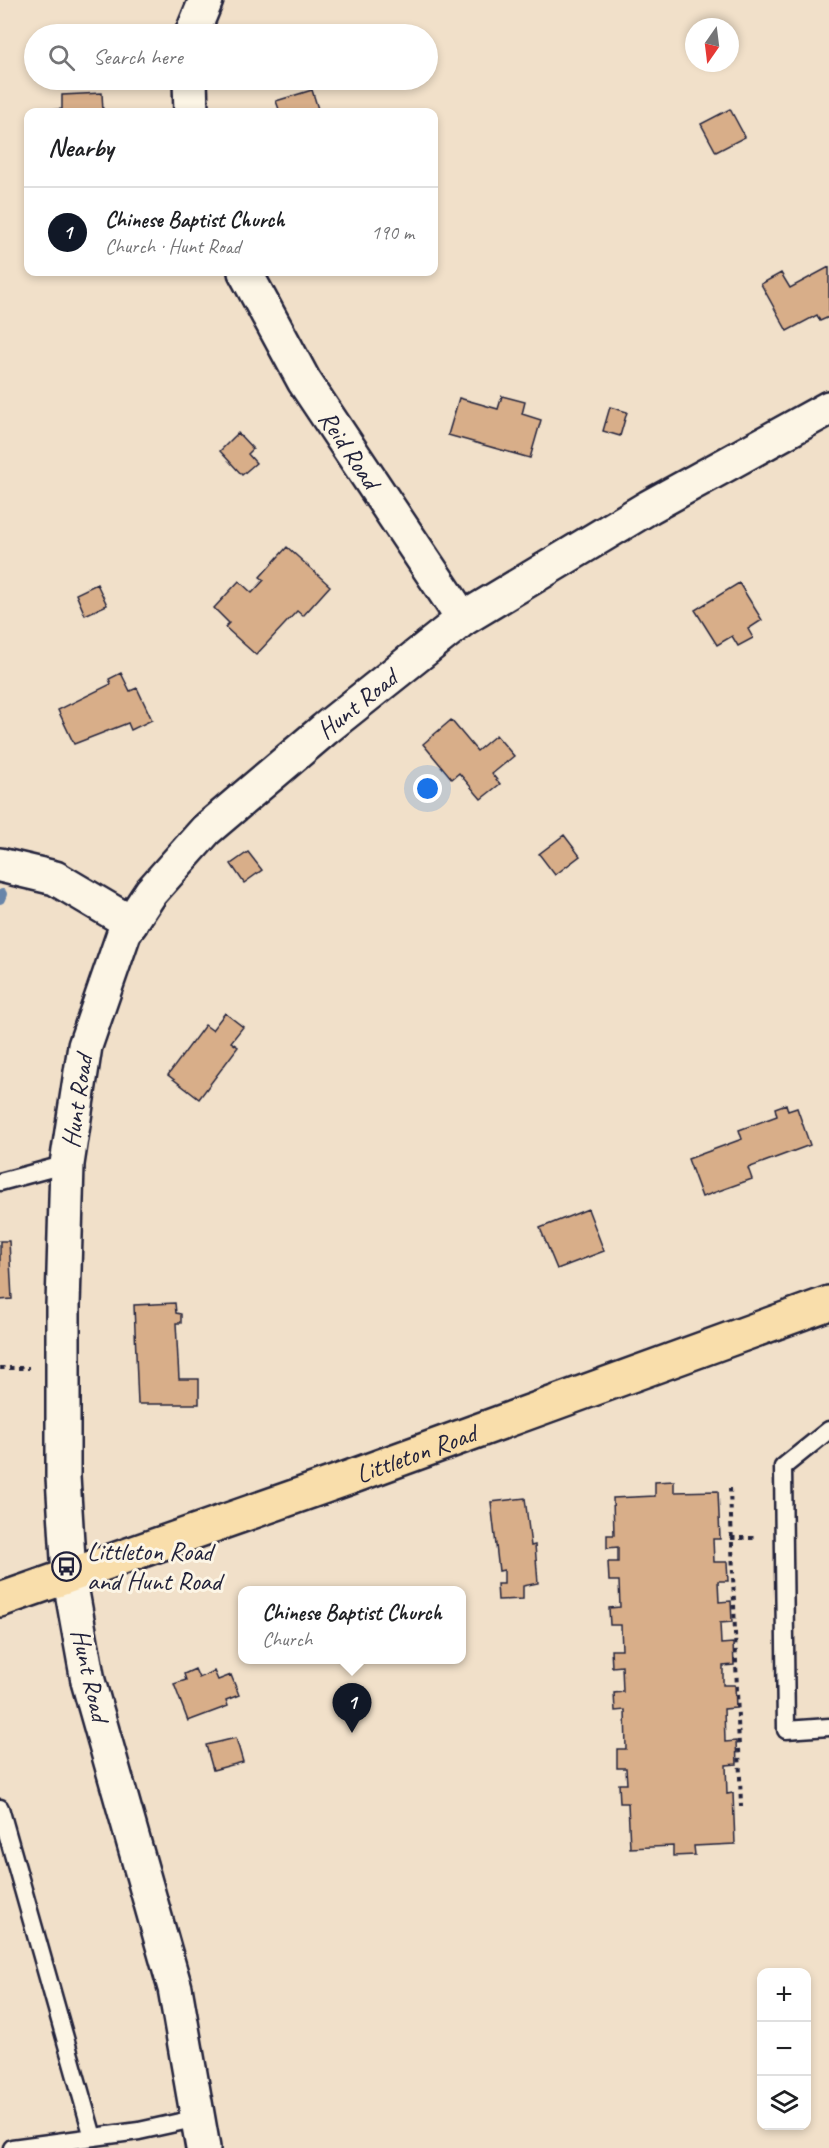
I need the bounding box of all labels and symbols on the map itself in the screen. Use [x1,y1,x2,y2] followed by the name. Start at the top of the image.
[685,18,739,72] north arrow
[312,404,390,498] street label: Reid Road
[310,659,407,746] street label: Hunt Road
[413,774,442,803] your location
[53,1049,101,1150] street label: Hunt Road
[351,1415,484,1490] street label: Littleton Road
[87,1535,225,1598] place label: Littleton Road and Hunt Road
[50,1550,82,1582] bus stop icon: Littleton Road and Hunt Road
[63,1626,117,1728] street label: Hunt Road
[332,1684,372,1733] pin: 1

